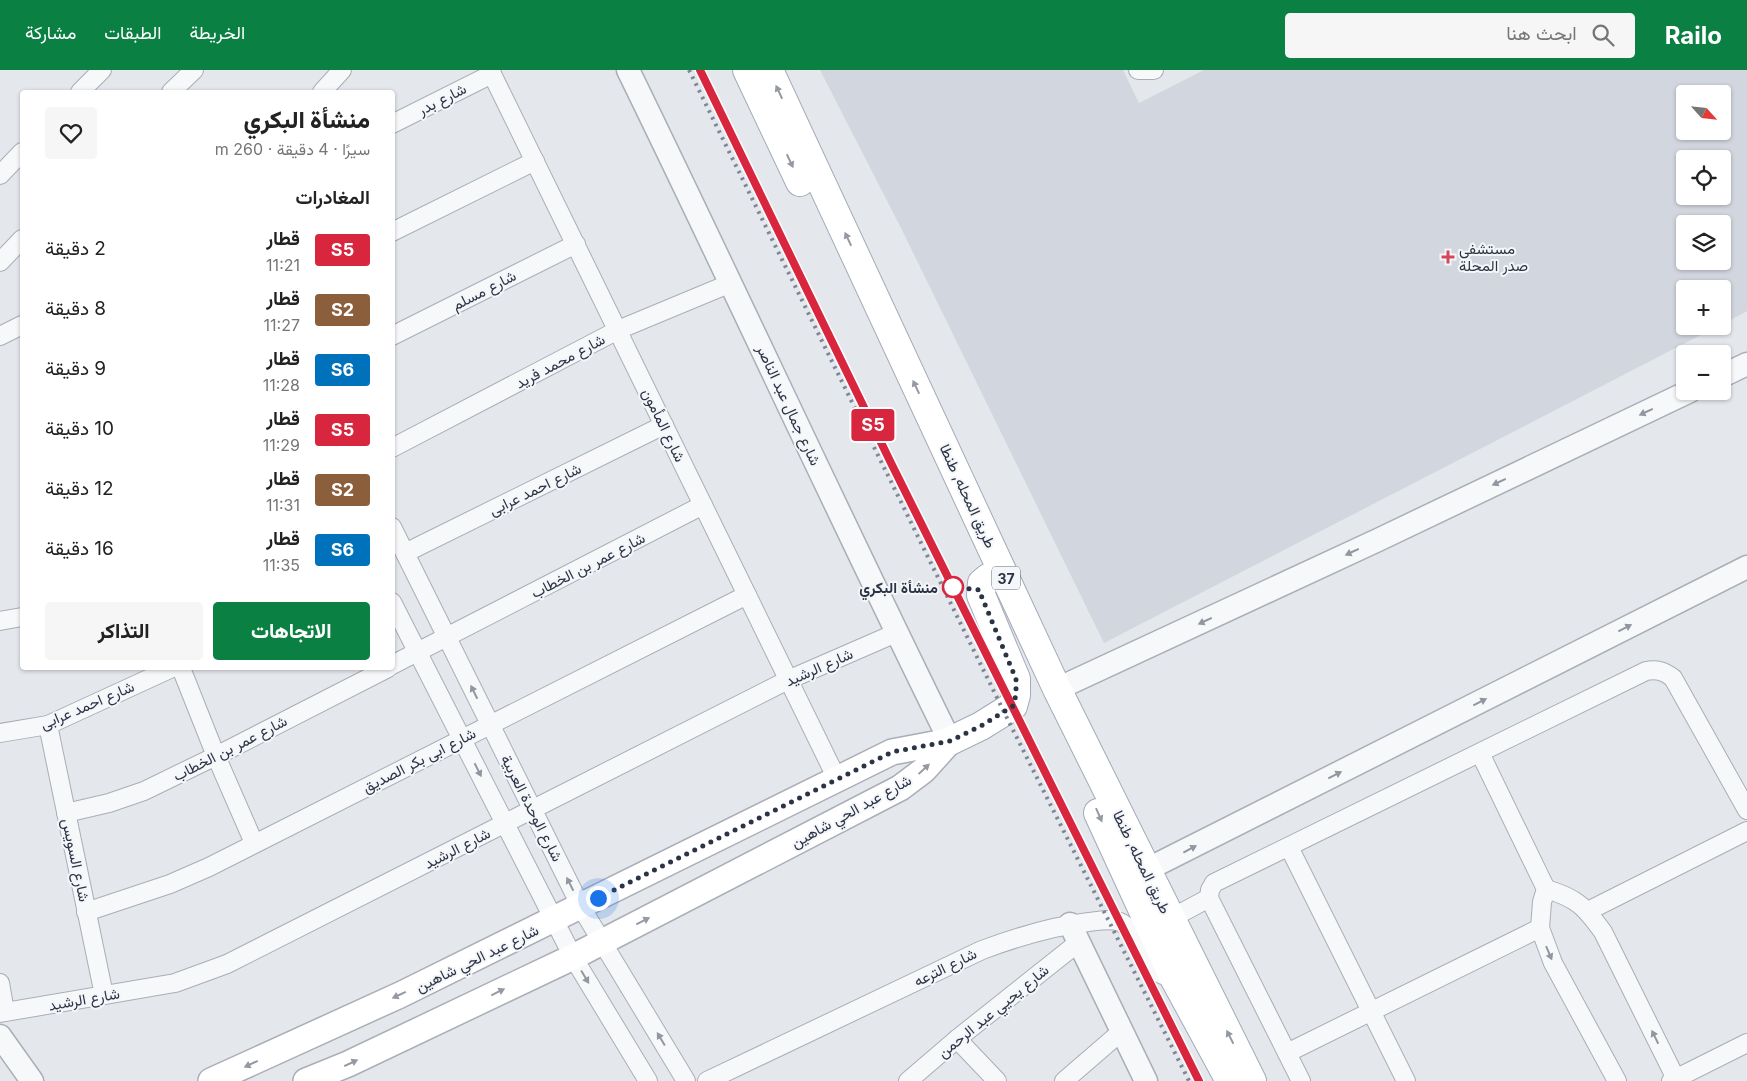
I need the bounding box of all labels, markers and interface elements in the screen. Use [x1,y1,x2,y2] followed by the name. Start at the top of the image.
[1285,13,1635,58] search box
[1589,21,1617,49] icon: search
[1665,21,1722,50] text: Railo
[25,22,76,43] text: مشاركة
[104,22,161,43] text: الطبقات
[189,22,245,43] text: الخريطة
[1506,22,1577,45] text: ابحث هنا
[414,79,471,121] street label: شارع بدر
[775,85,783,99] one-way arrow
[1676,85,1731,140] north arrow
[1676,85,1731,400] map controls
[244,105,370,134] text: منشأة البكري
[45,107,97,159] button: heart
[215,139,370,159] text: سيرًا · 4 دقيقة · 260 m
[1676,150,1731,205] button: locate
[786,154,795,169] one-way arrow
[295,186,370,209] text: المغادرات
[1676,215,1731,270] button: layers
[266,227,300,250] text: قطار
[843,232,851,246] one-way arrow
[45,237,106,260] text: 2 دقيقة
[331,239,354,260] text: S5
[1459,239,1528,275] place label: مستشفى صدر المحلة
[1441,250,1455,264] marker: مستشفى صدر المحلة
[266,255,300,275] text: 11:21
[449,266,520,316] street label: شارع مسلم
[1676,280,1731,335] button: +
[266,287,300,310] text: قطار
[45,297,106,320] text: 8 دقيقة
[331,299,354,320] text: S2
[264,315,300,335] text: 11:27
[512,329,609,394] street label: شارع محمد فريد
[750,341,825,469] street label: شارع جمال عبد الناصر
[1676,345,1731,400] button: −
[266,347,300,370] text: قطار
[45,357,106,380] text: 9 دقيقة
[331,359,354,380] text: S6
[263,375,300,395] text: 11:28
[912,380,920,394] one-way arrow
[636,385,690,466] street label: شارع المأمون
[266,407,300,430] text: قطار
[1638,408,1653,416] one-way arrow
[850,409,896,441] line badge: S5
[861,414,885,435] text: S5
[45,417,114,440] text: 10 دقيقة
[331,419,354,440] text: S5
[263,435,300,455] text: 11:29
[935,441,1000,552] street label: طريق المحله, طنطا
[486,458,585,521] street label: شارع احمد عرابى
[266,467,300,490] text: قطار
[45,477,114,500] text: 12 دقيقة
[1492,478,1506,486] one-way arrow
[331,479,354,500] text: S2
[266,495,300,515] text: 11:31
[266,527,300,550] text: قطار
[528,528,649,604] street label: شارع عمر بن الخطاب
[45,537,114,560] text: 16 دقيقة
[331,539,354,560] text: S6
[1345,548,1359,556] one-way arrow
[263,555,300,575] text: 11:35
[992,566,1020,590] road number: 37
[942,576,964,598] marker: منشأة البكري
[859,578,938,601] place label: منشأة البكري
[45,602,203,660] button: التذاكر
[213,602,370,660] button: الاتجاهات
[1198,617,1212,625] one-way arrow
[1618,624,1632,632] one-way arrow
[782,644,857,692] street label: شارع الرشيد
[37,677,138,735] street label: شارع احمد عرابى
[470,685,478,699] one-way arrow
[1473,698,1487,706] one-way arrow
[170,711,291,787] street label: شارع عمر بن الخطاب
[359,723,480,799] street label: شارع ابى بكر الصديق
[495,751,567,866] street label: شارع الوحدة العربية
[474,763,482,778] one-way arrow
[918,763,930,775] one-way arrow
[788,770,917,855] street label: شارع عبد الحي شاهين
[1328,771,1342,779] one-way arrow
[1108,807,1175,917] street label: طريق المحله, طنطا
[1095,808,1103,822] one-way arrow
[56,817,94,904] street label: شارع السويس
[421,823,494,875] street label: شارع الرشيد
[1183,845,1197,853] one-way arrow
[566,877,574,891] one-way arrow
[586,886,611,911] your location
[636,917,651,925] one-way arrow
[412,920,544,1000] street label: شارع عبد الحي شاهين
[910,944,981,992] street label: شارع الترعه
[1546,946,1554,960] one-way arrow
[933,960,1055,1065] street label: شارع يحيي عبد الرحمن
[580,970,589,983] one-way arrow
[47,983,122,1017] street label: شارع الرشيد
[491,988,505,996] one-way arrow
[392,992,406,1000] one-way arrow
[1226,1030,1234,1045] one-way arrow
[1651,1030,1659,1044] one-way arrow
[656,1033,665,1046] one-way arrow
[344,1058,358,1066] one-way arrow
[244,1059,259,1068] one-way arrow

